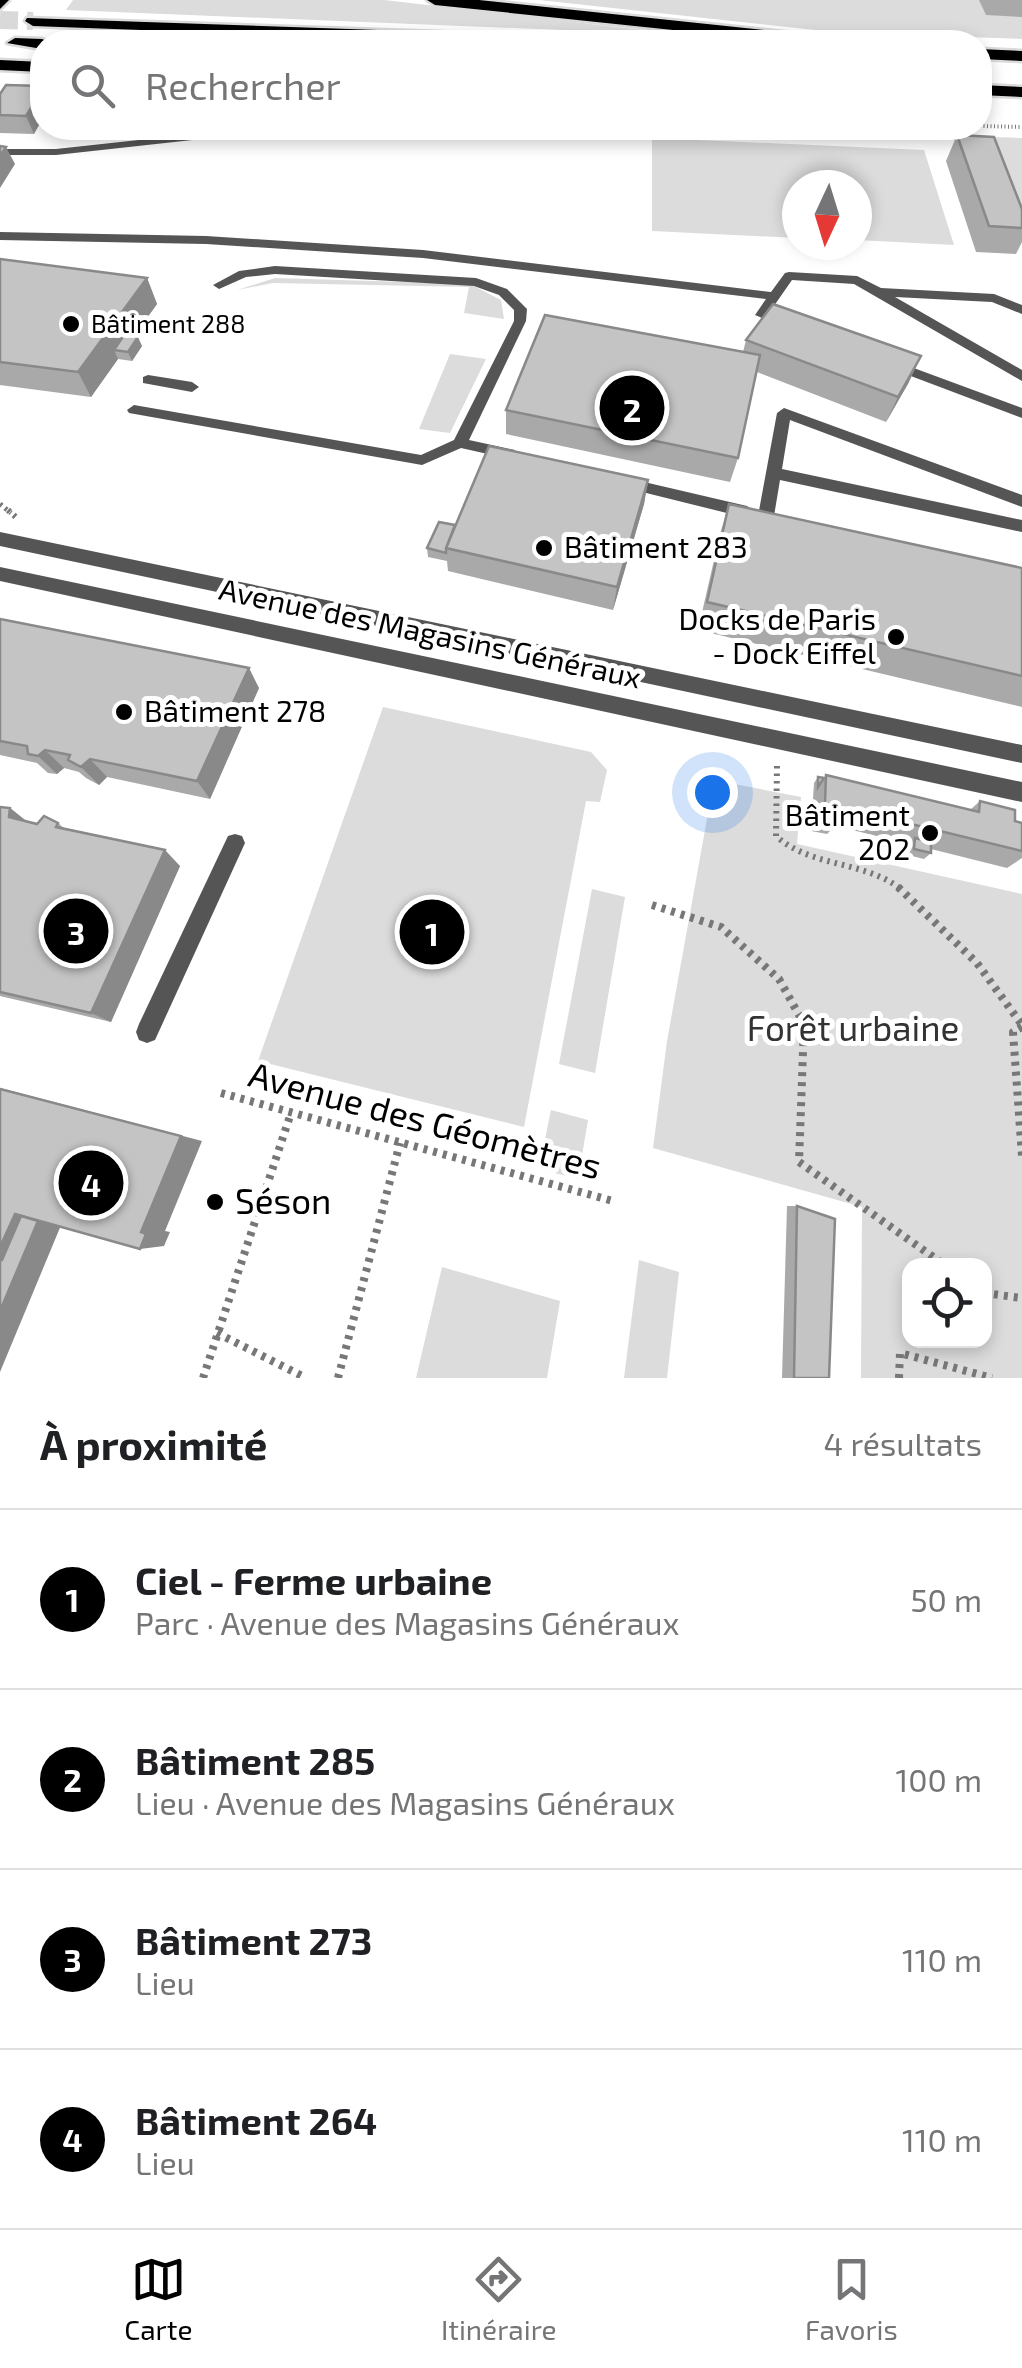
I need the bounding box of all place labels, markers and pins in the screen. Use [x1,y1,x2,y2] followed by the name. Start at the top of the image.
[91,308,245,338] place label: Bâtiment 288
[60,313,82,335] marker: Bâtiment 288
[600,370,664,446] pin: 2
[564,528,748,564] place label: Bâtiment 283
[533,537,555,559] marker: Bâtiment 283
[678,600,876,670] place label: Docks de Paris - Dock Eiffel
[885,626,907,648] marker: Docks de Paris - Dock Eiffel
[144,692,326,728] place label: Bâtiment 278
[113,701,135,723] marker: Bâtiment 278
[785,796,910,866] place label: Bâtiment 202
[919,822,941,844] marker: Bâtiment 202
[44,894,108,968] pin: 3
[400,894,464,970] pin: 1
[58,1146,124,1220] pin: 4
[235,1179,331,1221] place label: Séson
[204,1191,226,1213] marker: Séson

